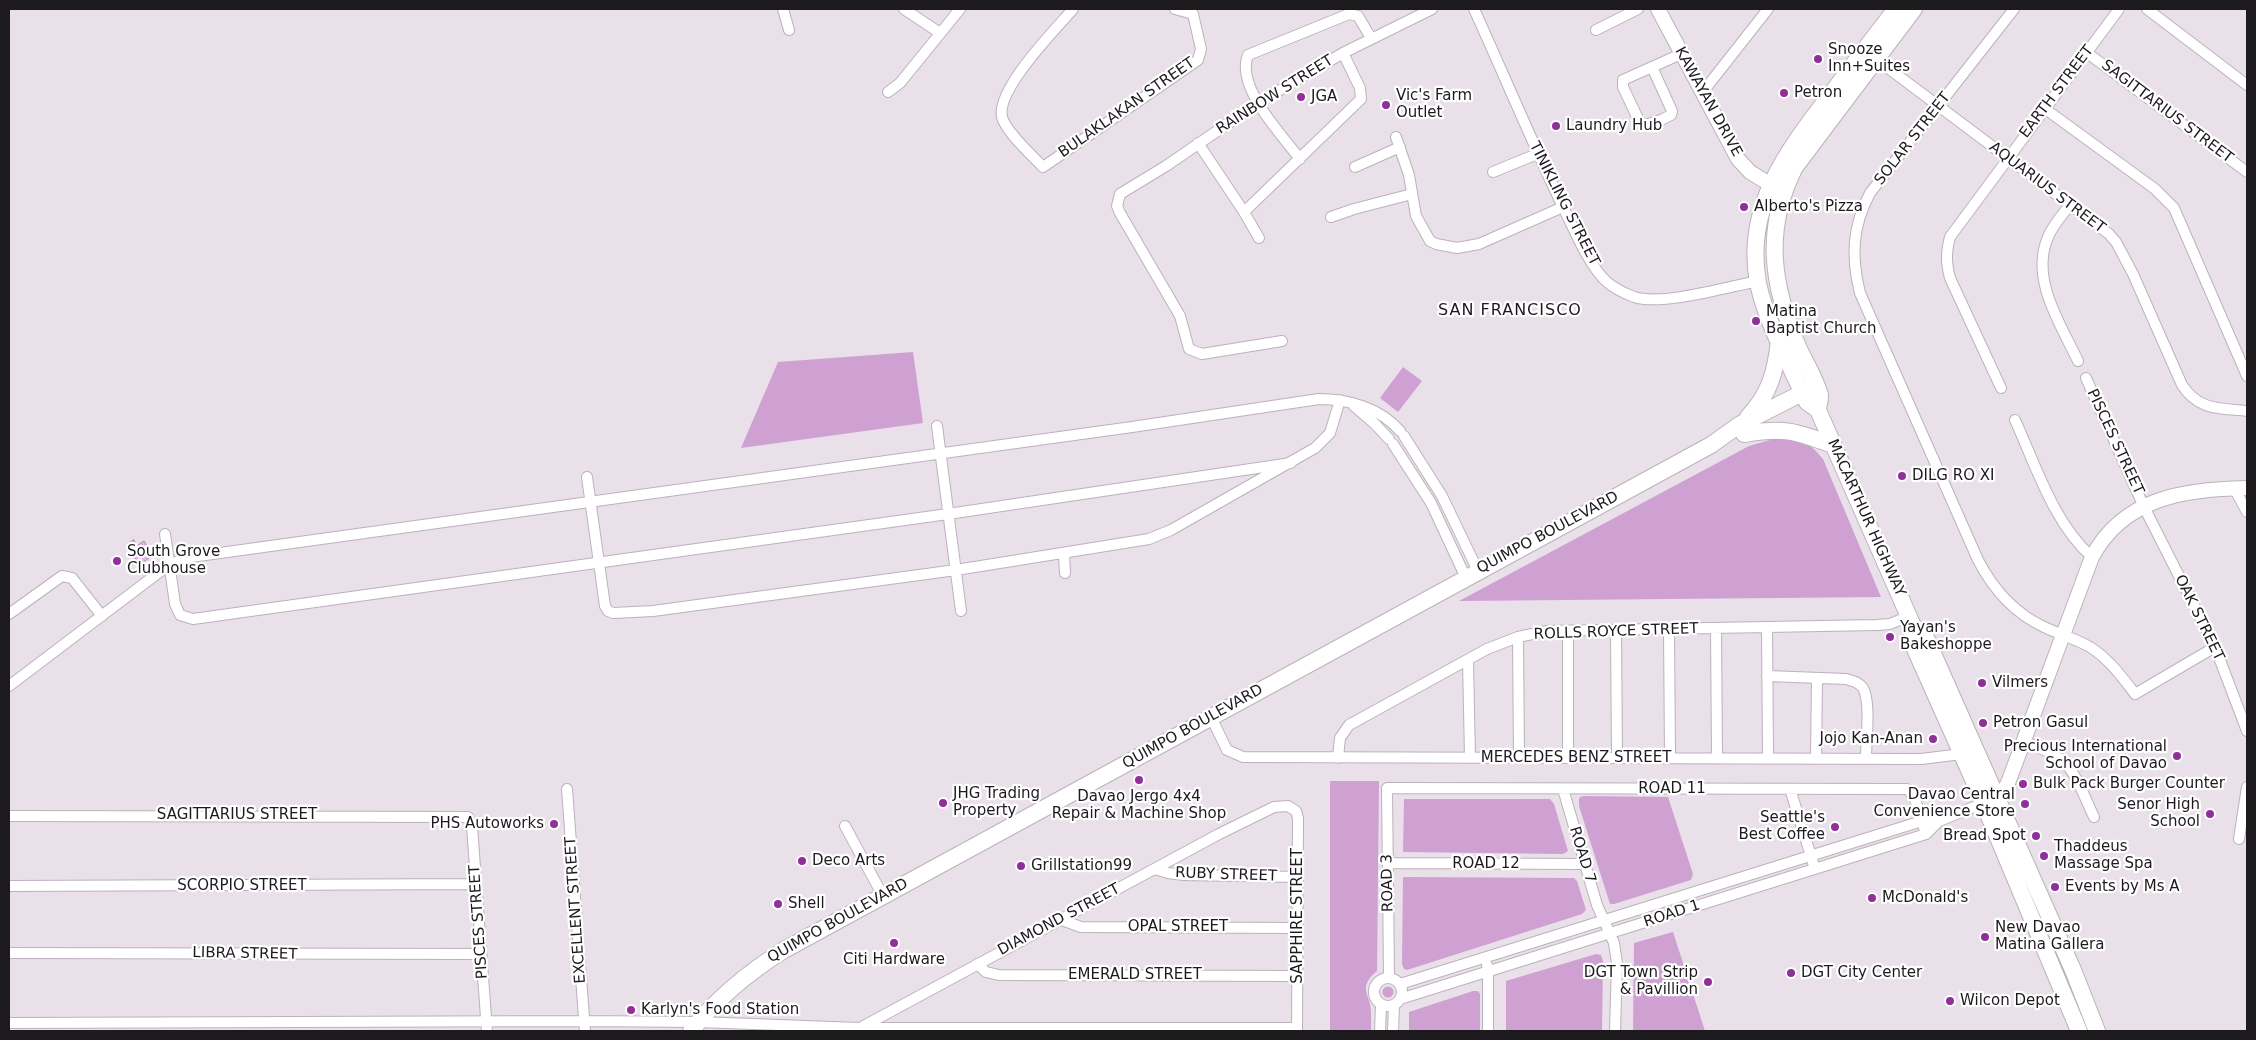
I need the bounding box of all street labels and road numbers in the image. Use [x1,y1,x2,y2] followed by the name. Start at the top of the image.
[2016,42,2098,142] street label: EARTH STREET
[1670,44,1746,160] street label: KAWAYAN DRIVE
[1213,52,1337,138] street label: RAINBOW STREET
[1055,54,1199,162] street label: BULAKLAKAN STREET
[2098,57,2236,167] street label: SAGITTARIUS STREET
[1871,89,1955,189] street label: SOLAR STREET
[1525,139,1603,269] street label: TINIKLING STREET
[1986,139,2108,237] street label: AQUARIUS STREET
[2083,386,2147,498] street label: PISCES STREET
[1823,436,1909,600] street label: MACARTHUR HIGHWAY
[1474,488,1622,578] street label: QUIMPO BOULEVARD
[2170,572,2228,664] street label: OAK STREET
[1533,620,1699,644] street label: ROLLS ROYCE STREET
[1120,681,1266,773] street label: QUIMPO BOULEVARD
[1481,749,1671,767] street label: MERCEDES BENZ STREET
[1638,780,1706,798] street label: ROAD 11
[157,806,317,824] street label: SAGITTARIUS STREET
[1565,825,1599,885] street label: ROAD 7
[562,836,590,984] street label: EXCELLENT STREET
[1289,848,1307,984] street label: SAPPHIRE STREET
[1378,854,1398,912] street label: ROAD 3
[1452,855,1520,873] street label: ROAD 12
[466,864,492,980] street label: PISCES STREET
[1175,864,1277,886] street label: RUBY STREET
[765,875,911,967] street label: QUIMPO BOULEVARD
[177,877,307,895] street label: SCORPIO STREET
[995,880,1123,960] street label: DIAMOND STREET
[1642,896,1702,932] street label: ROAD 1
[1128,918,1228,936] street label: OPAL STREET
[192,944,298,964] street label: LIBRA STREET
[1068,966,1202,984] street label: EMERALD STREET

